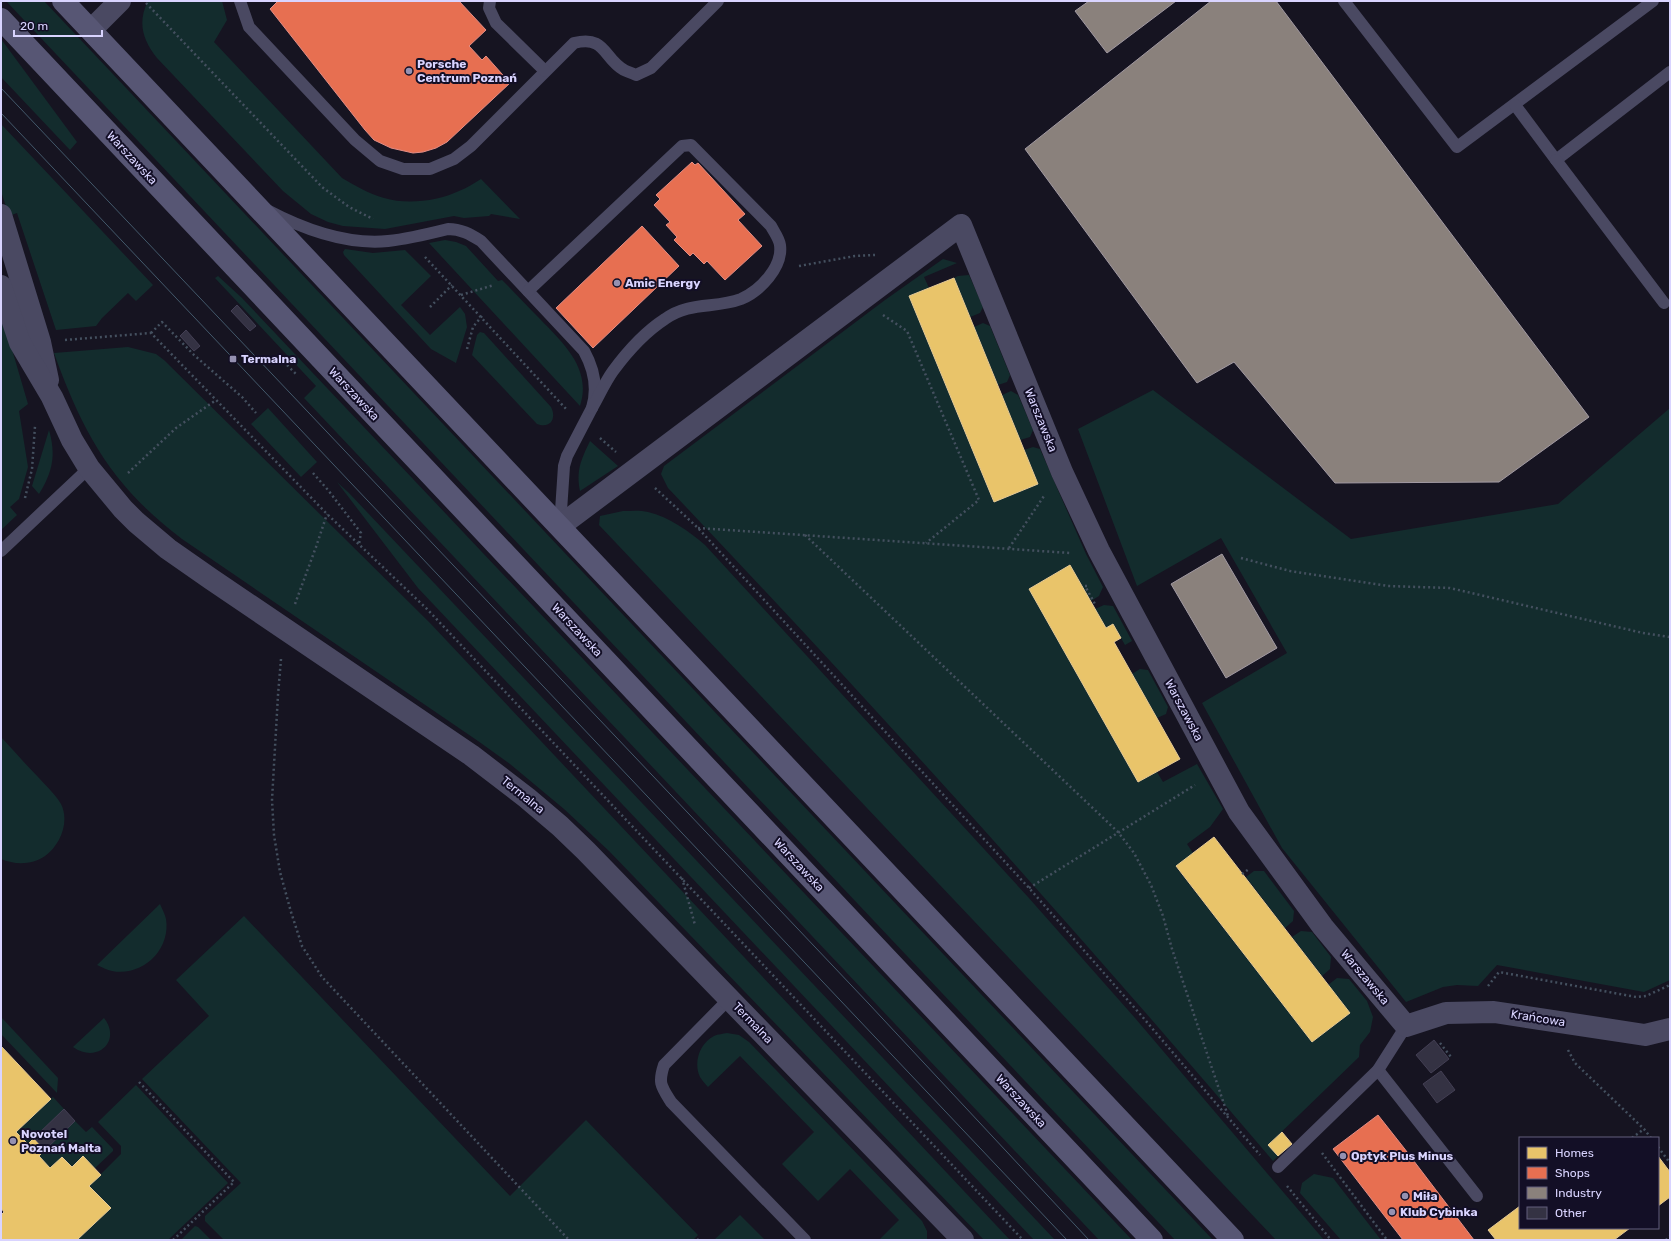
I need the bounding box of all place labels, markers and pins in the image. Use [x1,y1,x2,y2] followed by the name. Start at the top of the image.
[417,57,517,85] place label: Porsche Centrum Poznań
[404,66,414,76] marker: Porsche Centrum Poznań
[625,276,700,290] place label: Amic Energy
[612,278,622,288] marker: Amic Energy
[241,352,296,366] place label: Termalna
[228,354,238,364] marker: Termalna
[21,1127,101,1155] place label: Novotel Poznań Malta
[8,1136,18,1146] marker: Novotel Poznań Malta
[1351,1149,1454,1163] place label: Optyk Plus Minus
[1338,1151,1348,1161] marker: Optyk Plus Minus
[1413,1189,1438,1203] place label: Miła
[1400,1191,1410,1201] marker: Miła
[1400,1205,1478,1219] place label: Klub Cybinka
[1387,1207,1397,1217] marker: Klub Cybinka

